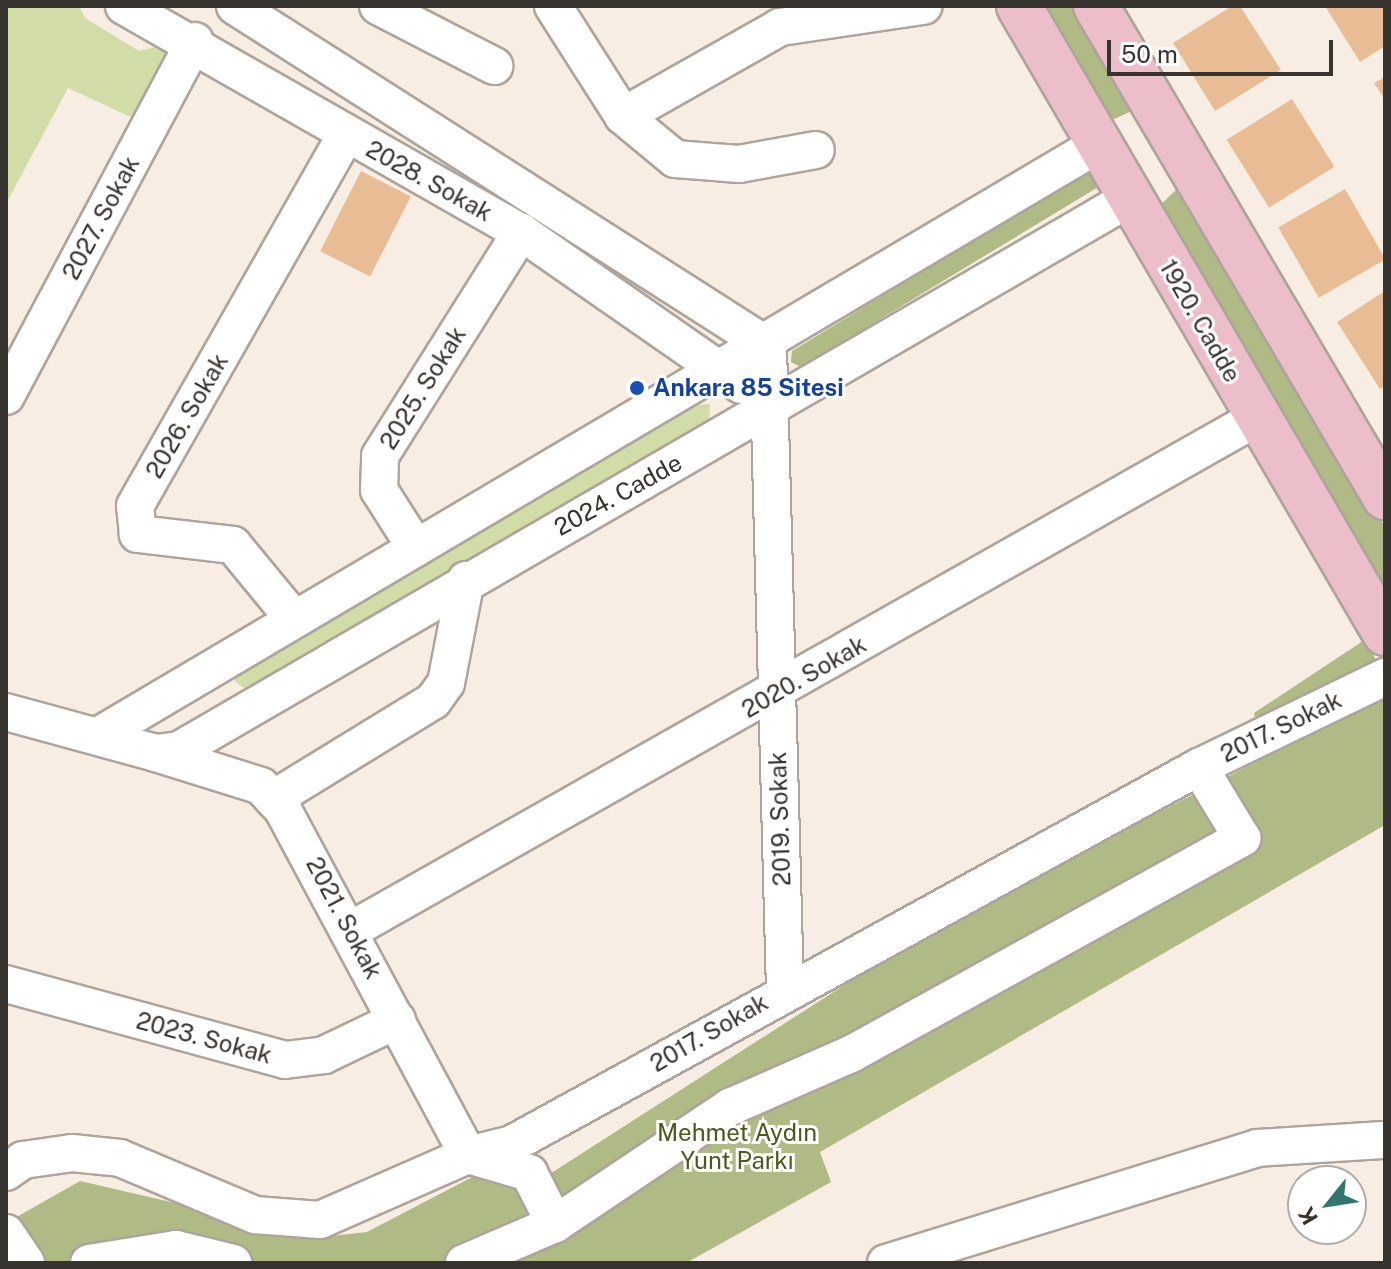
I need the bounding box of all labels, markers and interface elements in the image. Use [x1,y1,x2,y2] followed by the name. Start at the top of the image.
[1111,24,1337,74] scale bar
[1121,40,1178,68] text: 50 m
[361,135,497,227] street label: 2028. Sokak
[56,151,146,285] street label: 2027. Sokak
[1153,255,1247,387] street label: 1920. Cadde
[374,321,472,455] street label: 2025. Sokak
[140,349,234,483] street label: 2026. Sokak
[653,374,844,402] place label: Ankara 85 Sitesi
[628,379,646,397] marker: Ankara 85 Sitesi
[549,448,687,542] street label: 2024. Cadde
[737,630,871,724] street label: 2020. Sokak
[1216,685,1346,769] street label: 2017. Sokak
[763,751,797,887] street label: 2019. Sokak
[300,852,388,984] street label: 2021. Sokak
[645,988,773,1078] street label: 2017. Sokak
[133,1006,275,1070] street label: 2023. Sokak
[657,1119,817,1175] park label: Mehmet Aydın Yunt Parkı
[1287,1165,1367,1245] north arrow
[1293,1203,1323,1229] text: K

